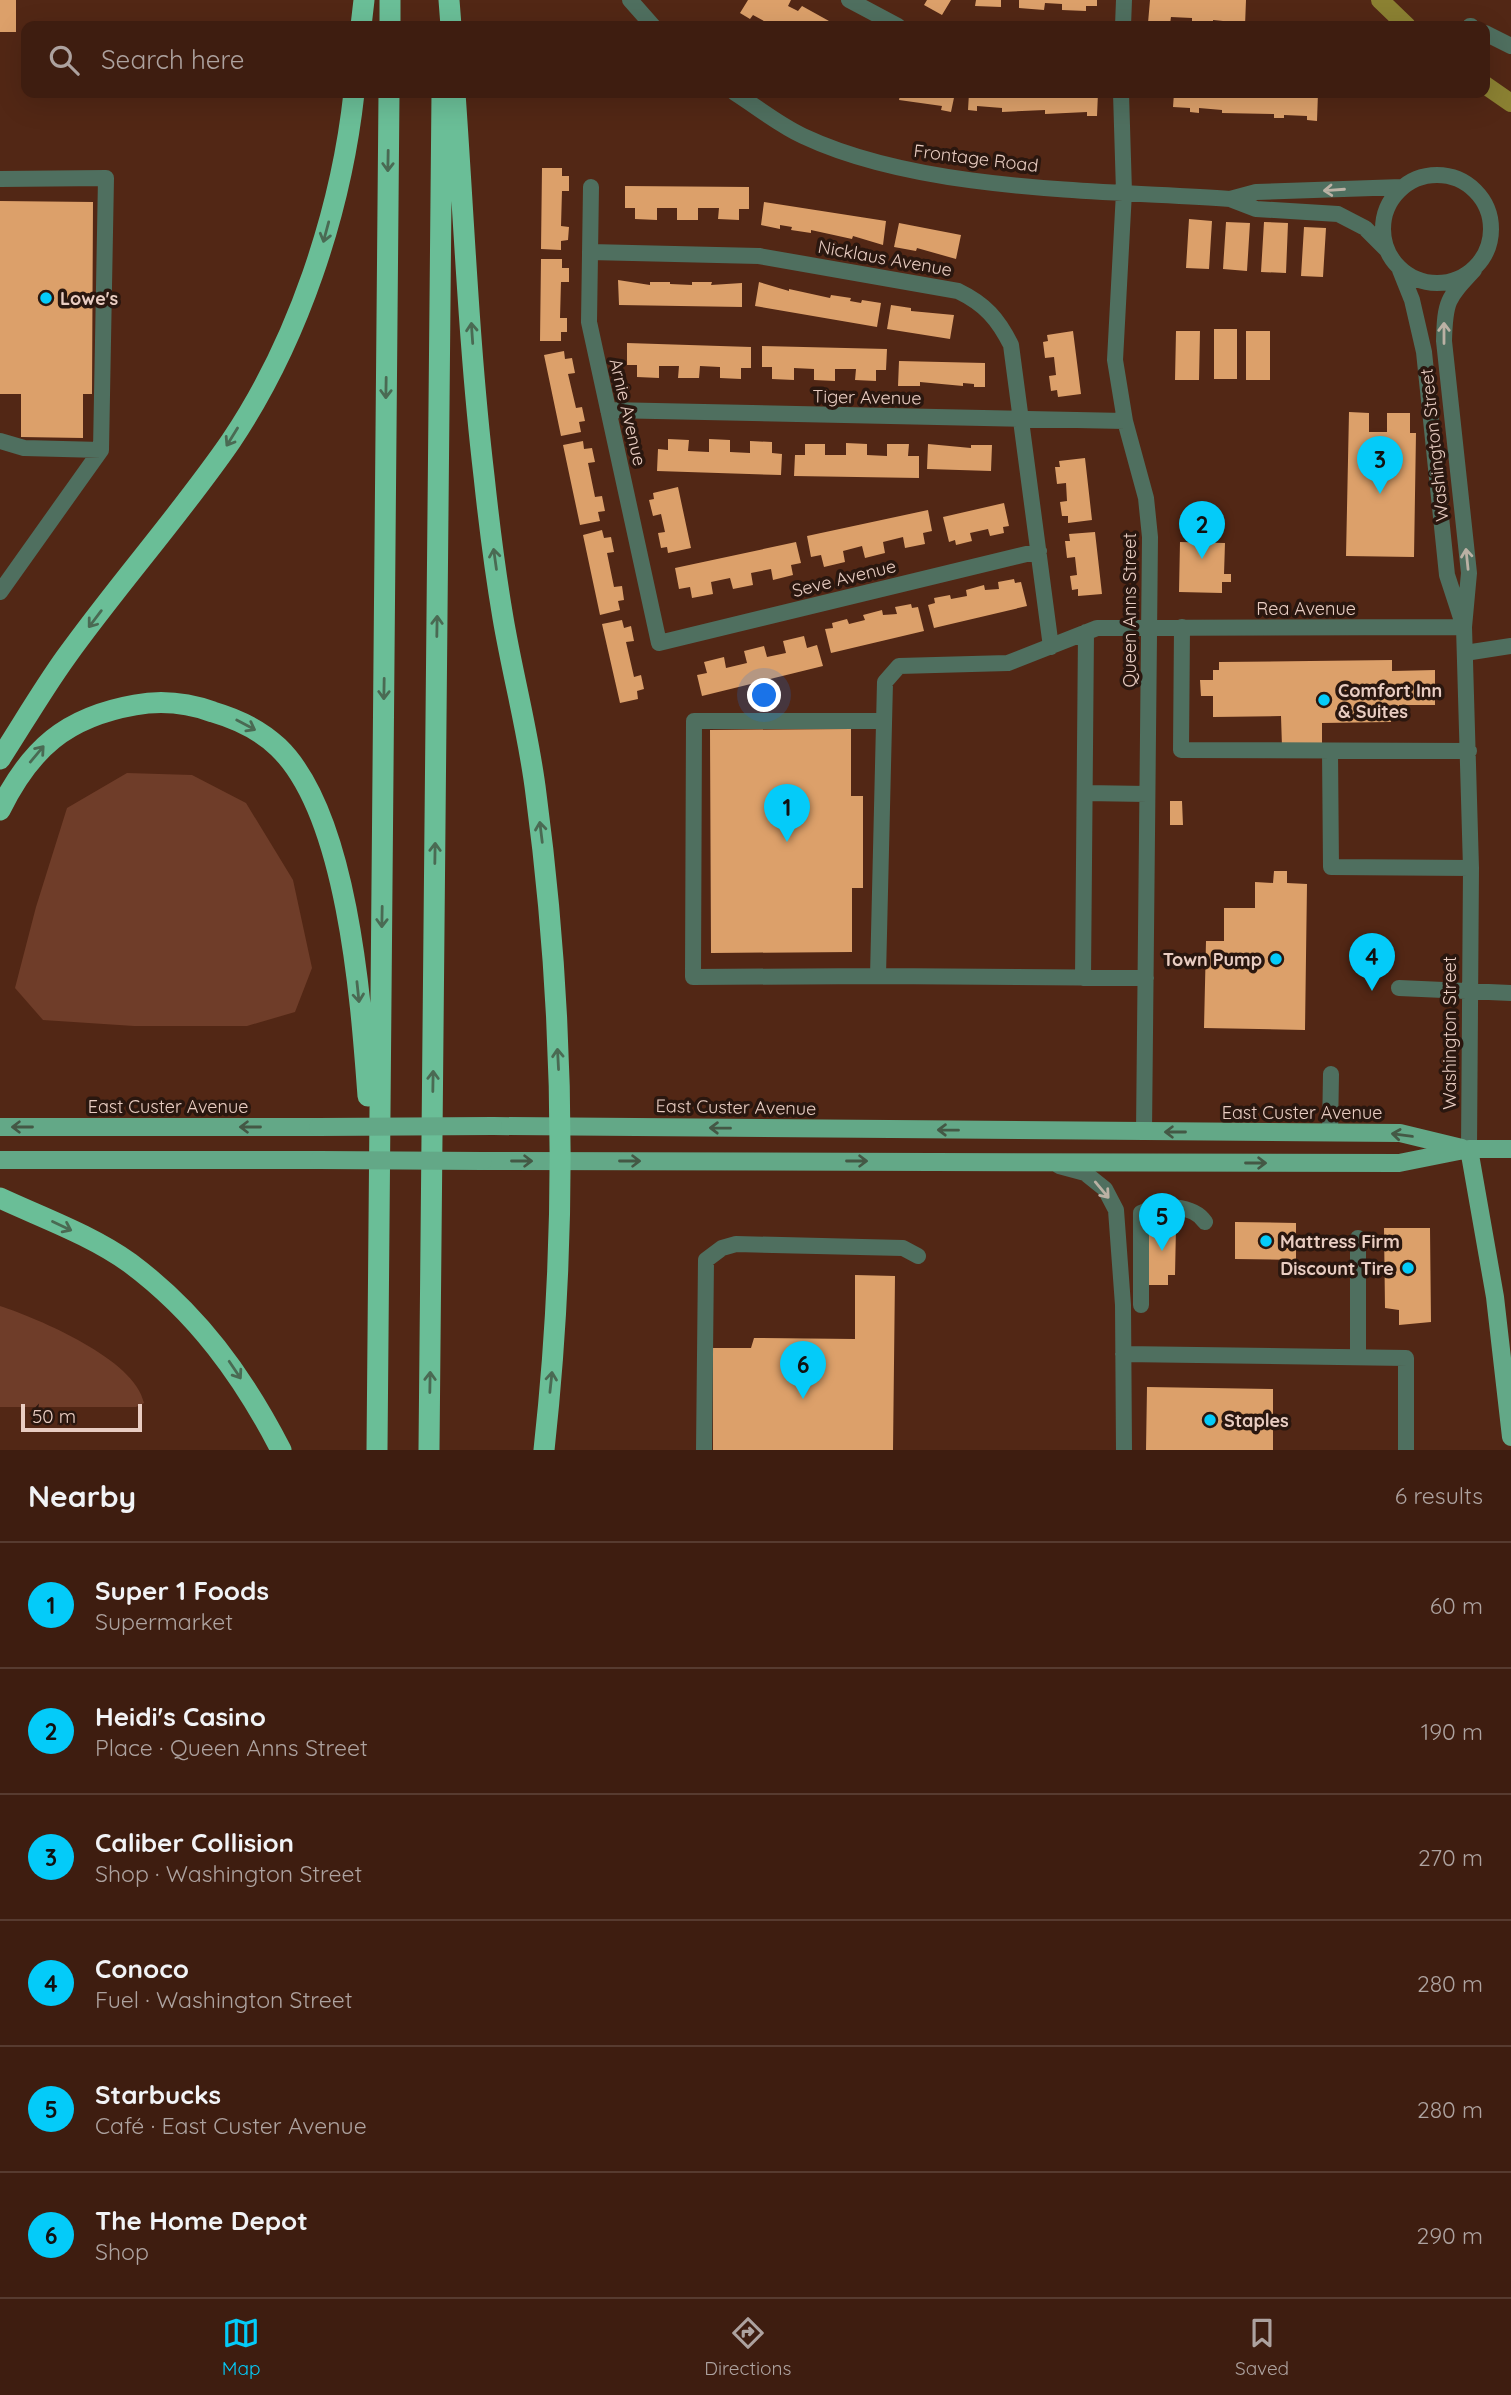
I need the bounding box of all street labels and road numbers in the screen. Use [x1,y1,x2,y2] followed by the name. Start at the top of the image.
[912,139,1040,177] street label: Frontage Road
[816,235,954,281] street label: Nicklaus Avenue
[604,356,652,468] street label: Arnie Avenue
[1415,367,1453,523] street label: Washington Street
[812,385,922,409] street label: Tiger Avenue
[1118,533,1141,687] street label: Queen Anns Street
[790,554,898,602] street label: Seve Avenue
[1256,597,1356,620] street label: Rea Avenue
[1438,956,1461,1110] street label: Washington Street
[655,1094,817,1120] street label: East Custer Avenue
[88,1095,248,1118] street label: East Custer Avenue
[1222,1101,1382,1124] street label: East Custer Avenue

